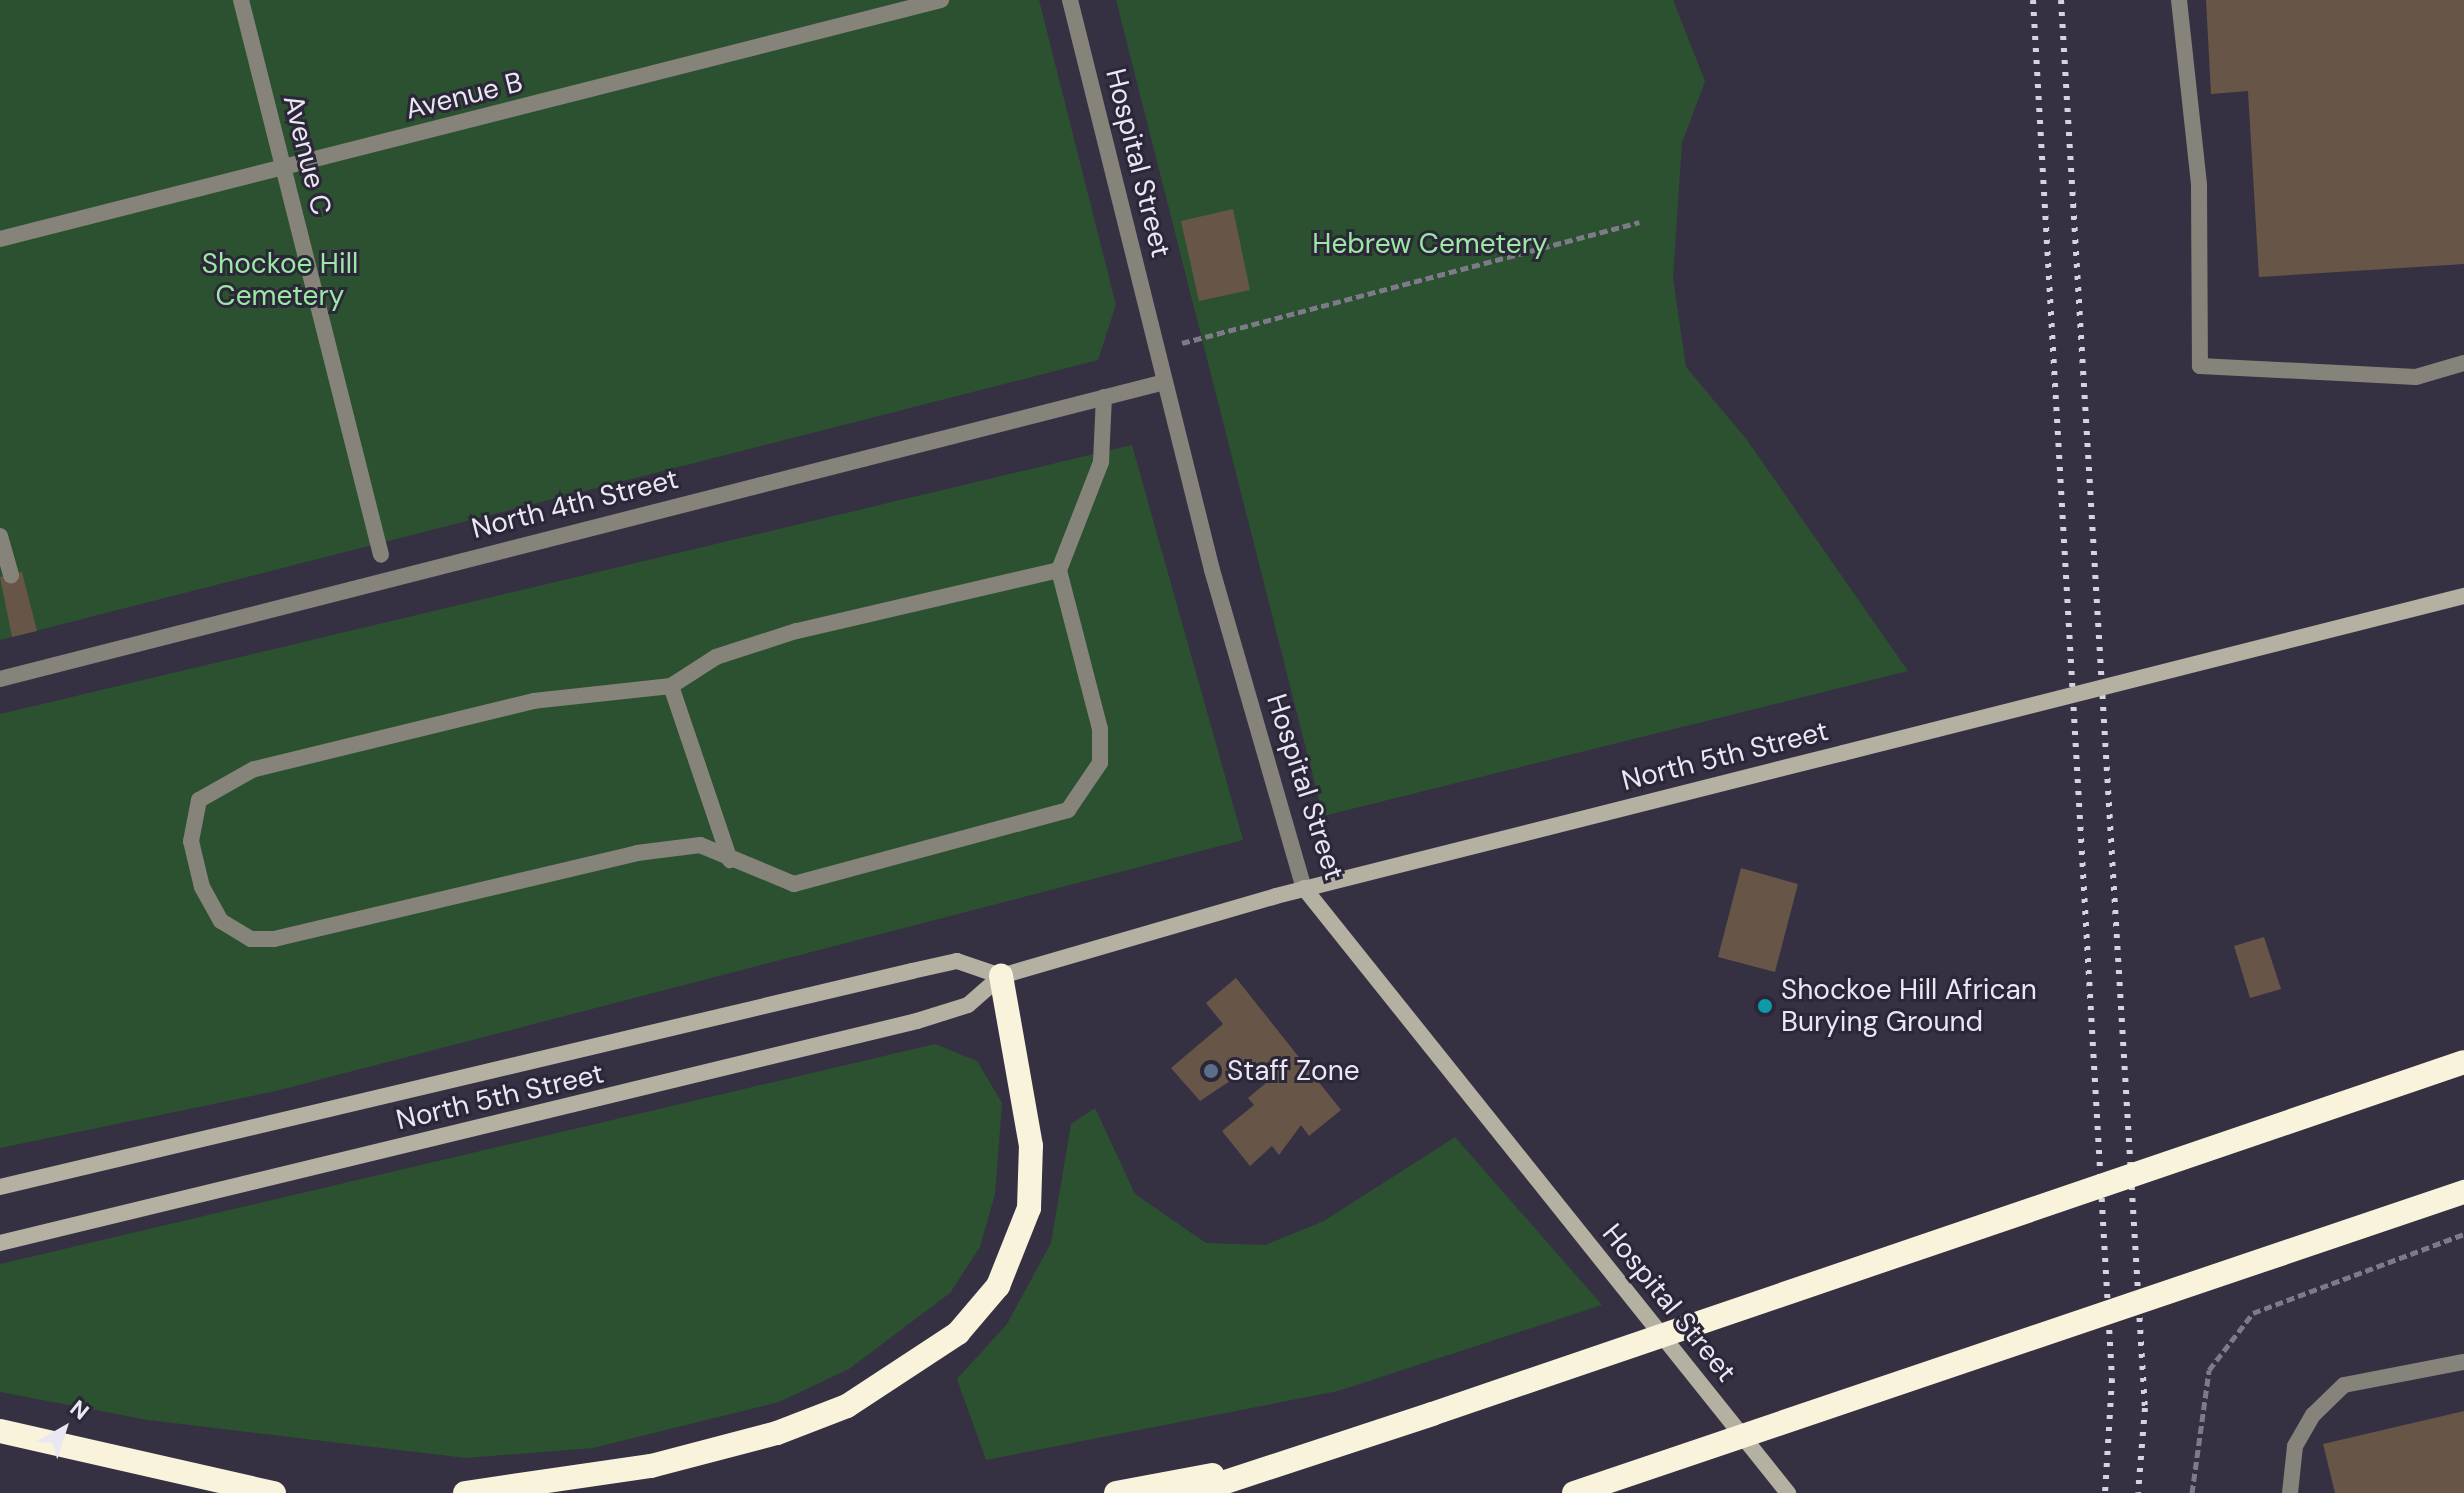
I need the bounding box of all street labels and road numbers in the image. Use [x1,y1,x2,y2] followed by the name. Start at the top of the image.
[402,65,526,127] street label: Avenue B
[1098,65,1178,261] street label: Hospital Street
[276,91,338,219] street label: Avenue C
[468,462,682,546] street label: North 4th Street
[1259,690,1351,884] street label: Hospital Street
[1618,714,1832,798] street label: North 5th Street
[393,1057,607,1137] street label: North 5th Street
[1595,1217,1743,1389] street label: Hospital Street

